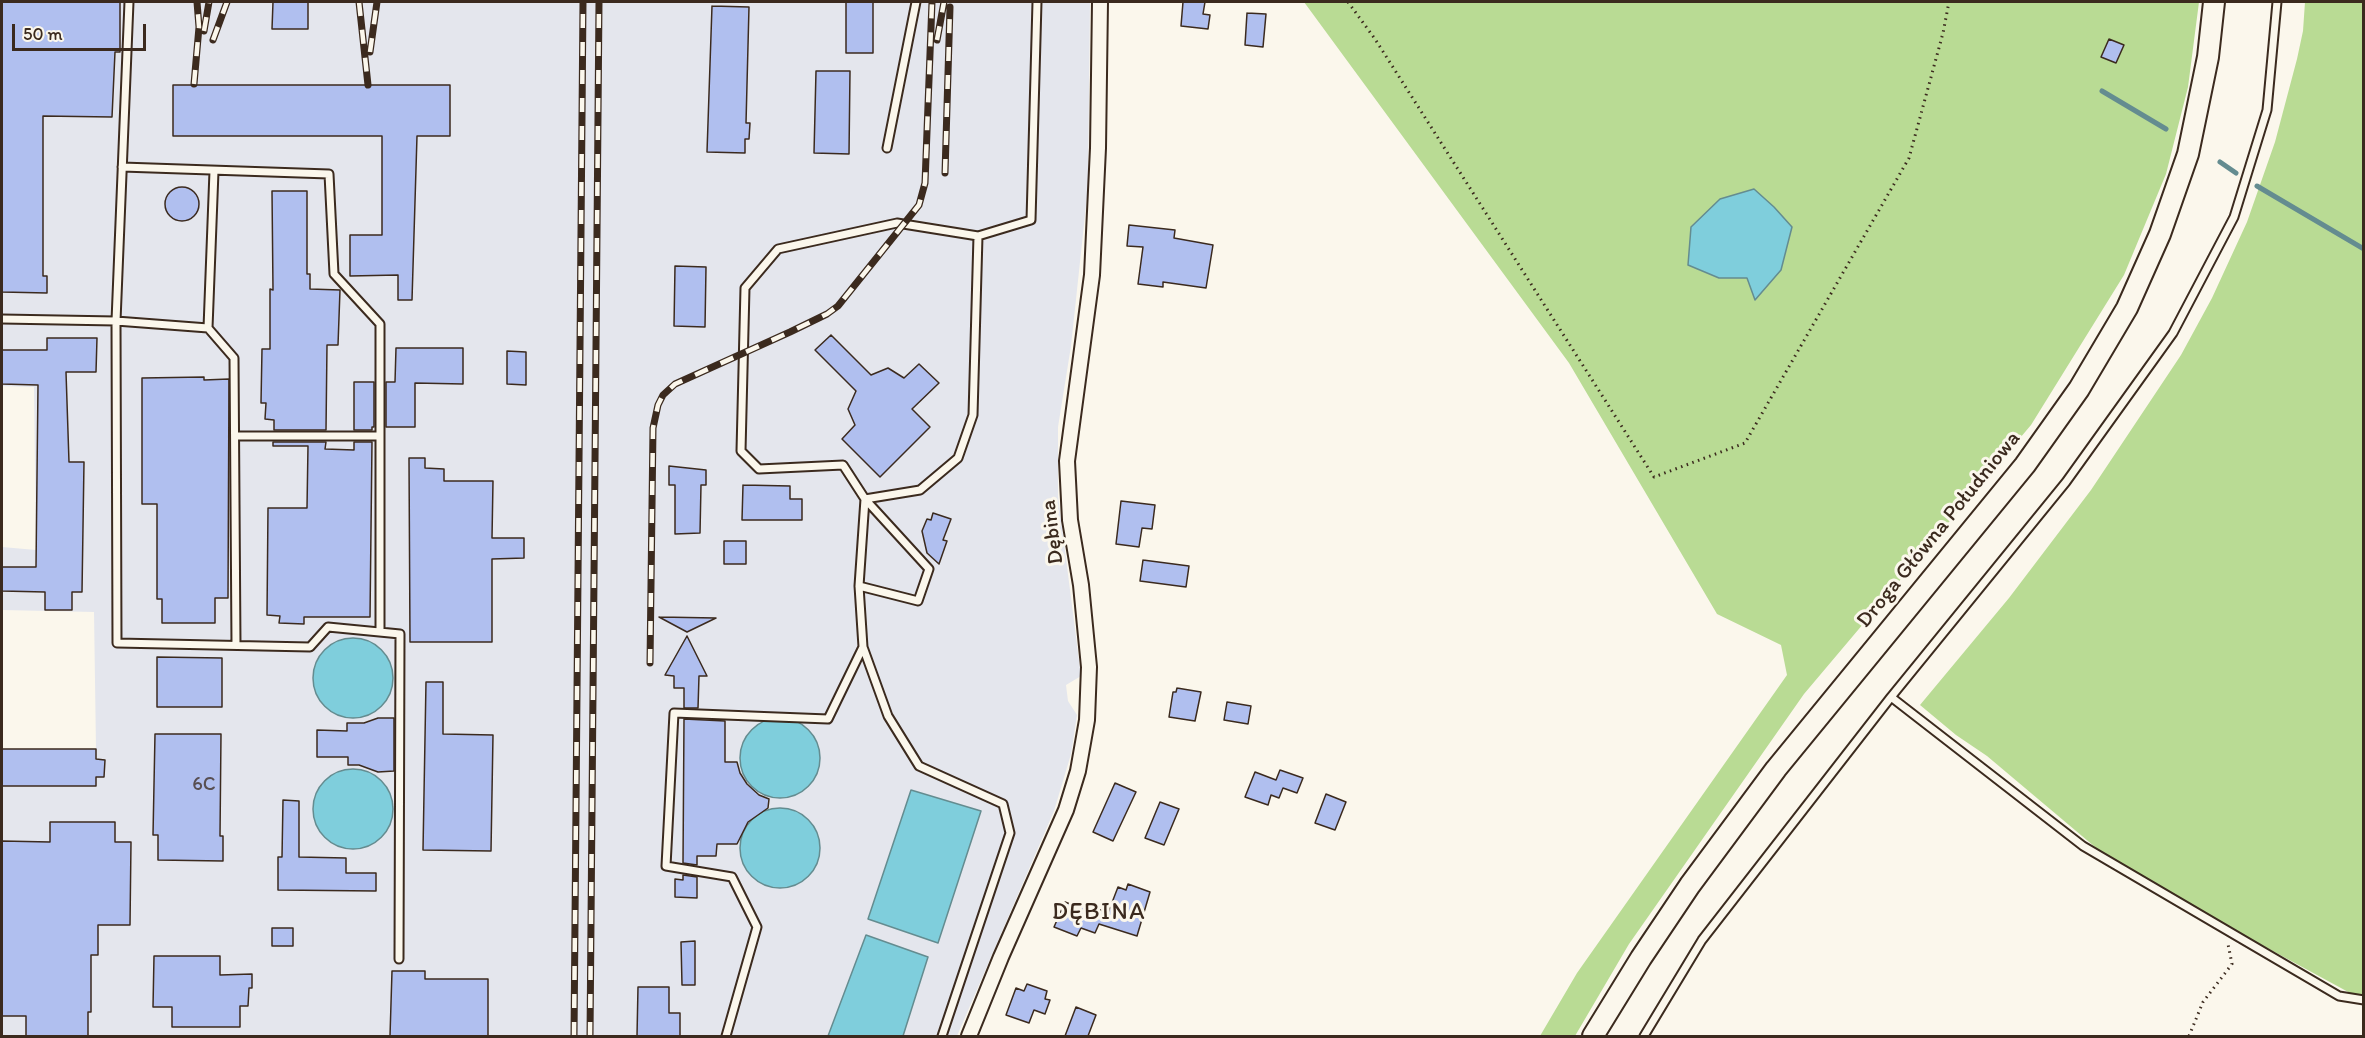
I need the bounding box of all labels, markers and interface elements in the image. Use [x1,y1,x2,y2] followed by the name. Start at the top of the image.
[15,12,148,50] scale bar
[23,23,63,45] text: 50 m
[1852,426,2026,634] street label: Droga Główna Południowa
[1036,498,1070,566] street label: Dębina
[192,773,216,797] house number: 6C
[1052,899,1146,927] district label: DĘBINA

